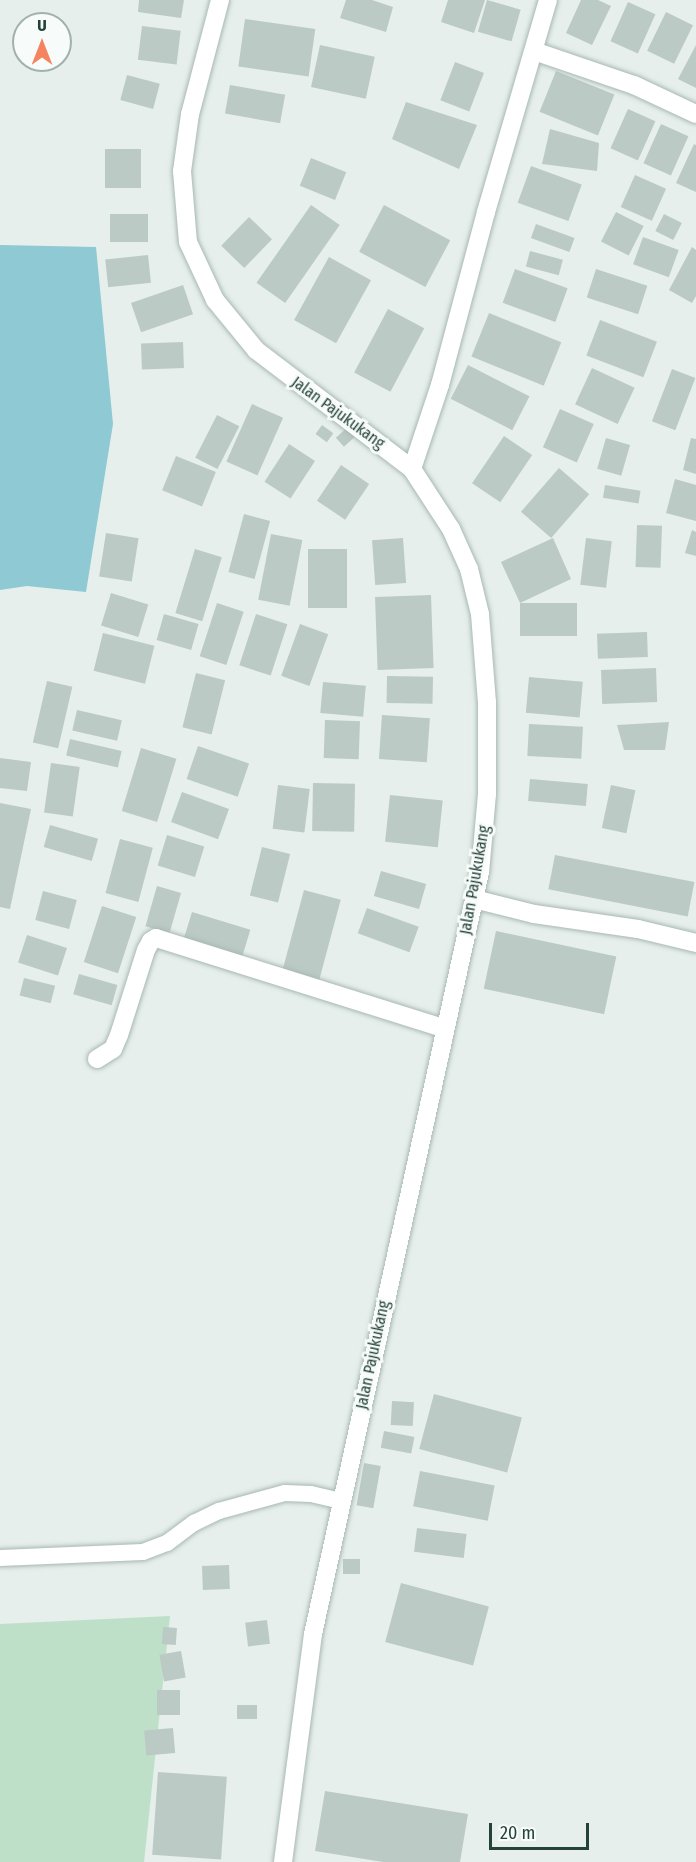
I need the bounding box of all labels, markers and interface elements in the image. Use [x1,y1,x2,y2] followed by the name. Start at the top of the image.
[12,12,72,72] north arrow
[37,16,47,35] text: U
[288,373,388,453] street label: Jalan Pajukukang
[456,824,494,936] street label: Jalan Pajukukang
[352,1299,394,1411] street label: Jalan Pajukukang
[492,1811,592,1849] scale bar
[500,1822,535,1844] text: 20 m

